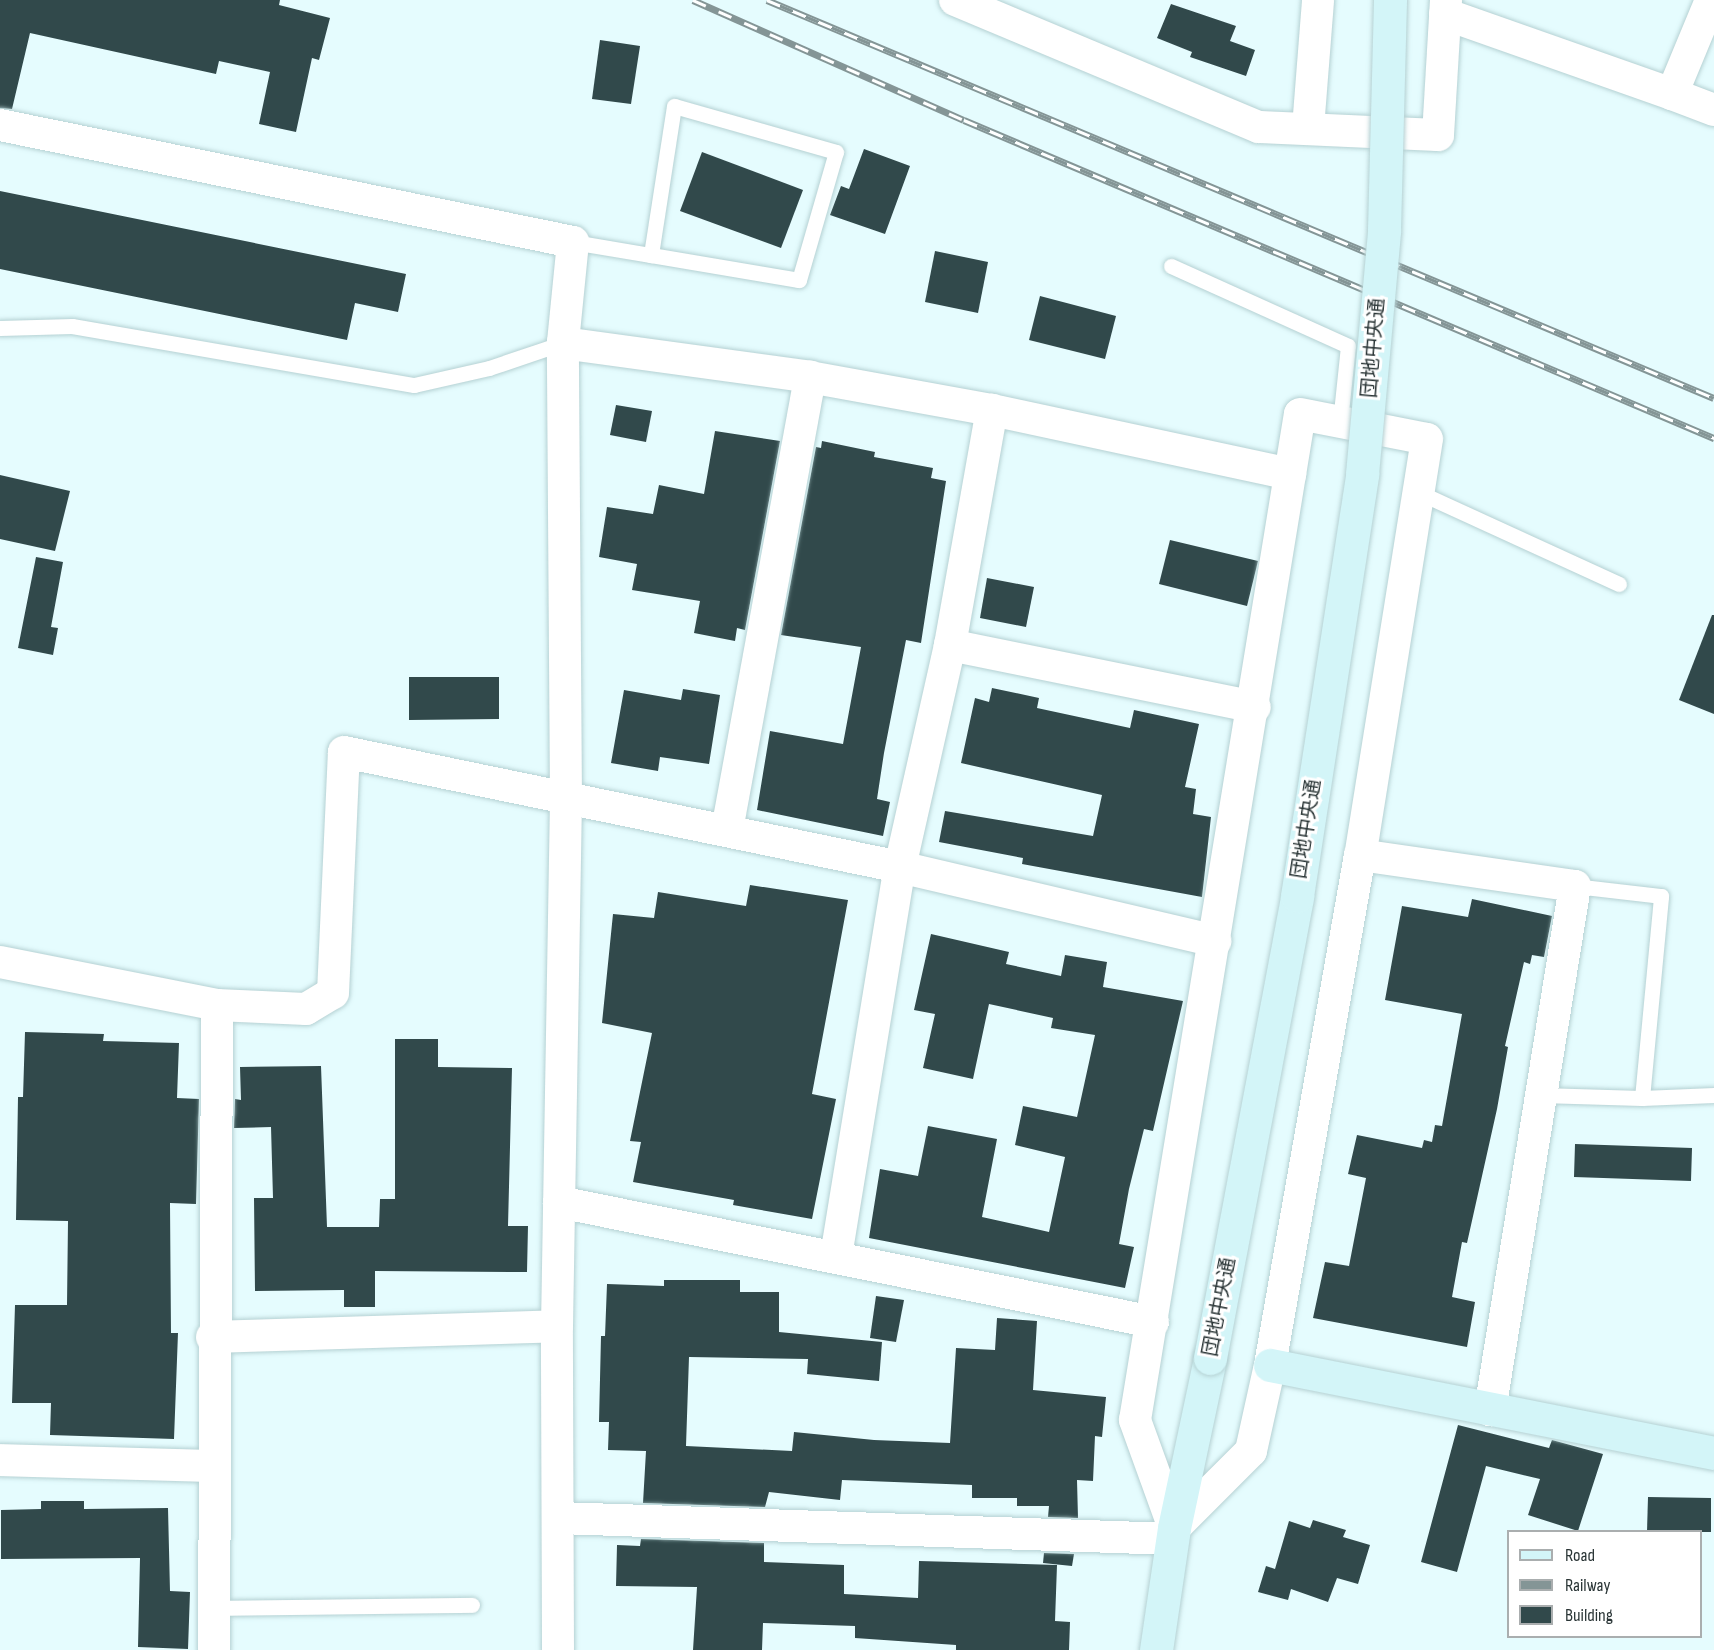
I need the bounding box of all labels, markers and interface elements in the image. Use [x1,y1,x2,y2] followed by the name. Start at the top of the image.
[1358,297,1390,399] street label: 団地中央通
[1287,778,1327,880] street label: 団地中央通
[1199,1256,1241,1358] street label: 団地中央通
[1507,1530,1702,1638] legend
[1565,1545,1595,1566] text: Road
[1565,1575,1610,1596] text: Railway
[1565,1605,1613,1626] text: Building

